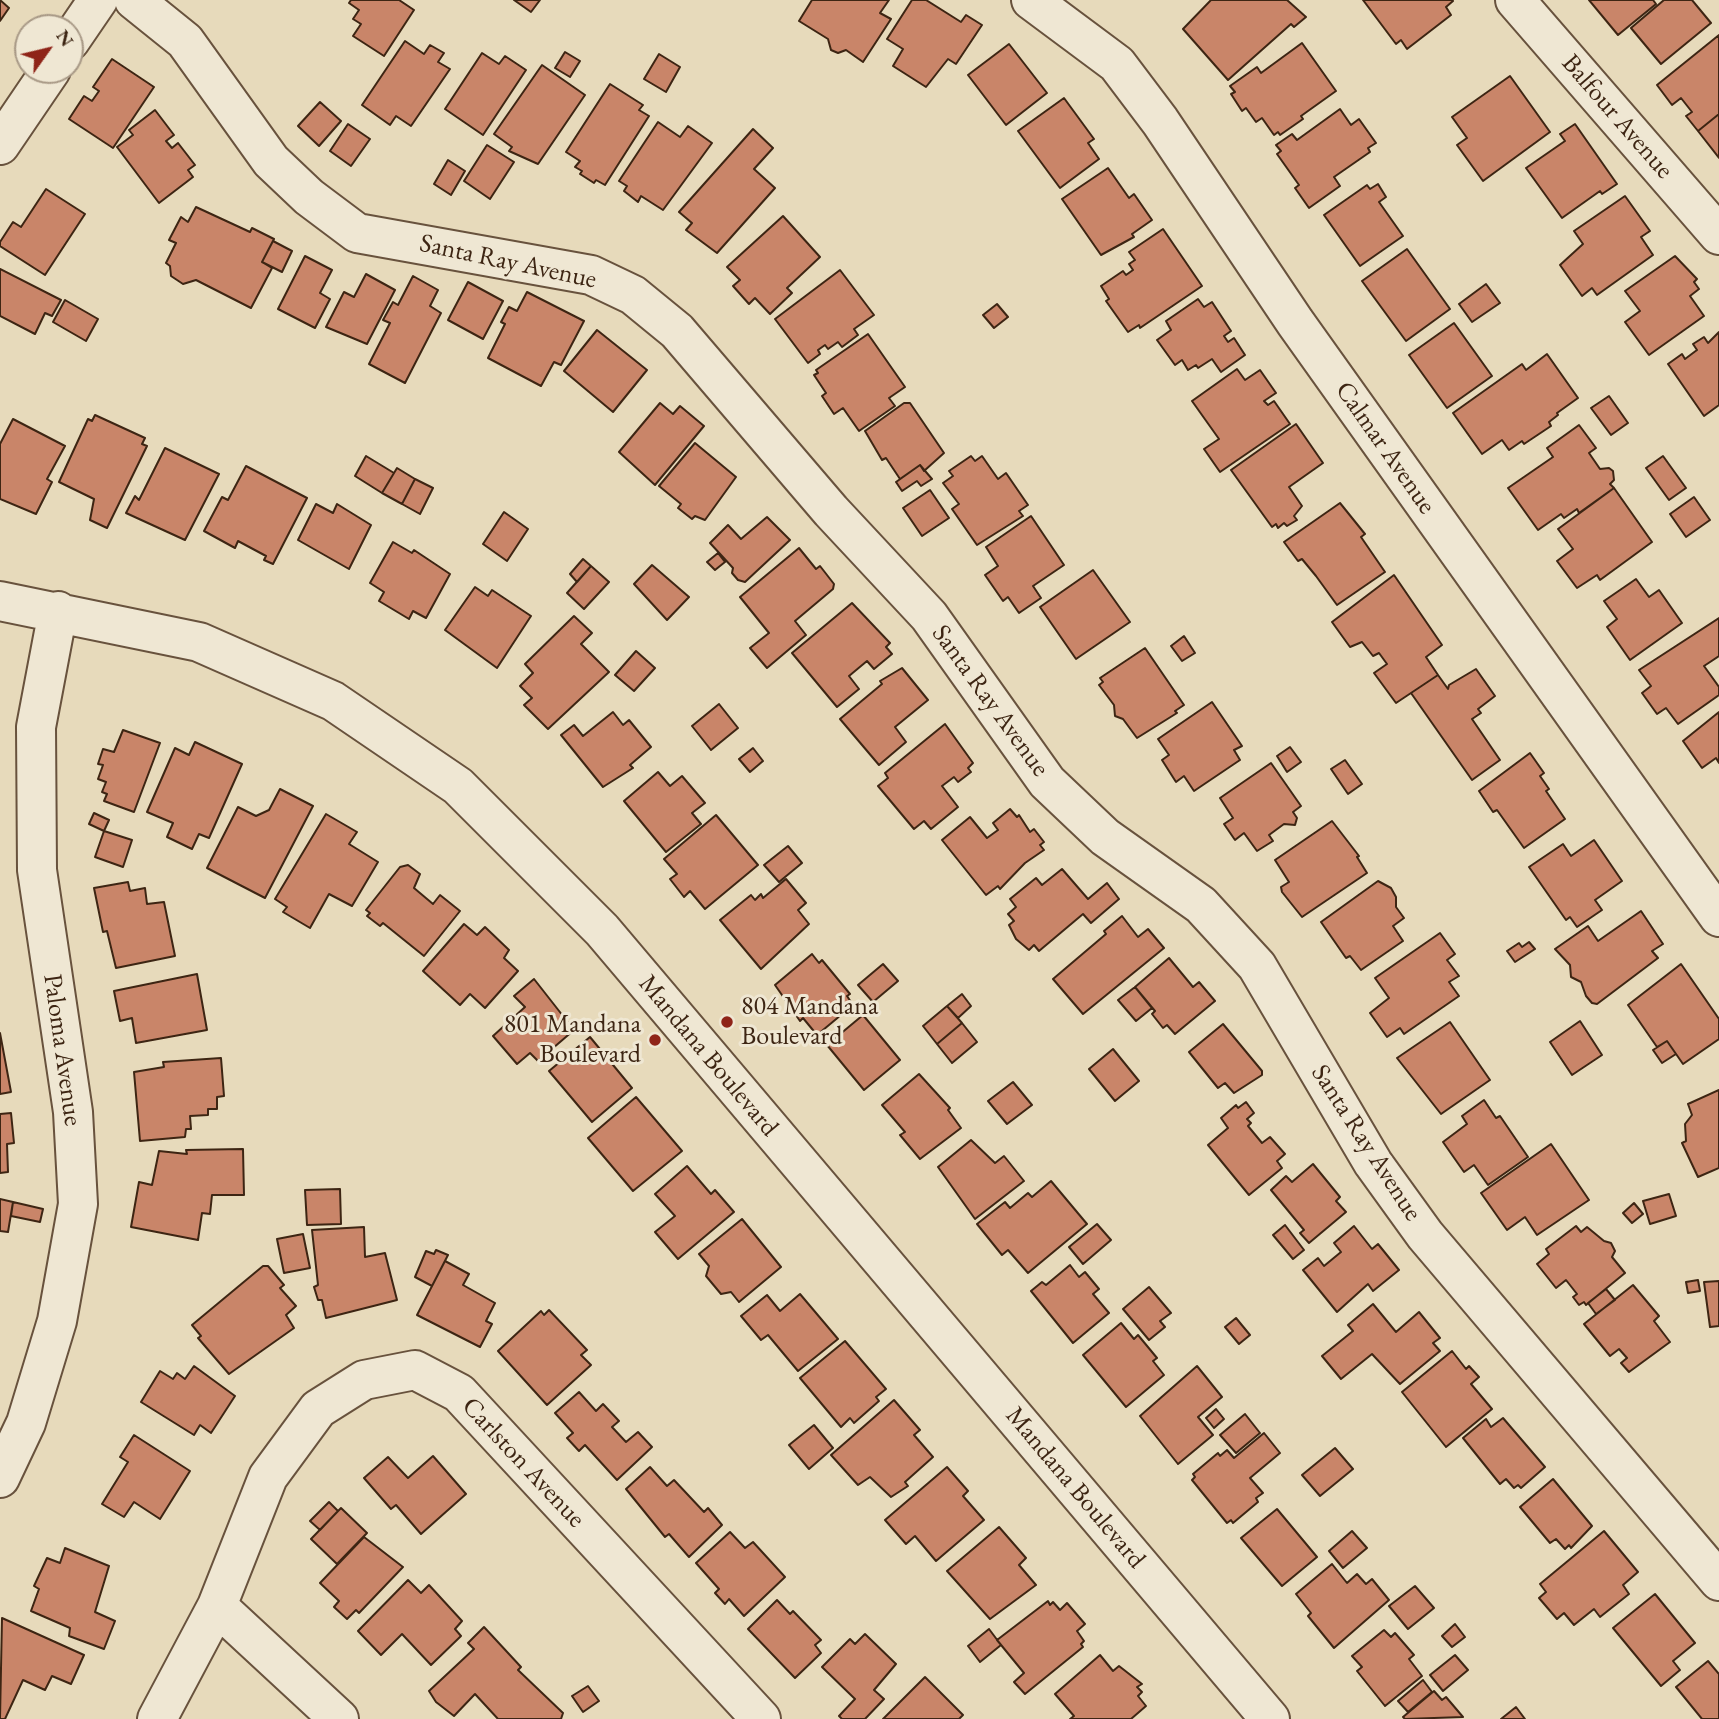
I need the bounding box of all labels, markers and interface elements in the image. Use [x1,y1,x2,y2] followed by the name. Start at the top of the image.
[14,14,84,84] north arrow
[51,25,80,51] text: N
[1555,48,1679,186] street label: Balfour Avenue
[417,228,599,296] street label: Santa Ray Avenue
[1328,376,1442,520] street label: Calmar Avenue
[925,619,1055,783] street label: Santa Ray Avenue
[631,969,785,1143] street label: Mandana Boulevard
[36,972,88,1128] street label: Paloma Avenue
[741,991,878,1052] place label: 804 Mandana Boulevard
[504,1009,641,1070] place label: 801 Mandana Boulevard
[719,1014,735,1030] marker: 804 Mandana Boulevard
[647,1032,663,1048] marker: 801 Mandana Boulevard
[1304,1059,1428,1227] street label: Santa Ray Avenue
[455,1391,591,1535] street label: Carlston Avenue
[998,1401,1152,1575] street label: Mandana Boulevard

